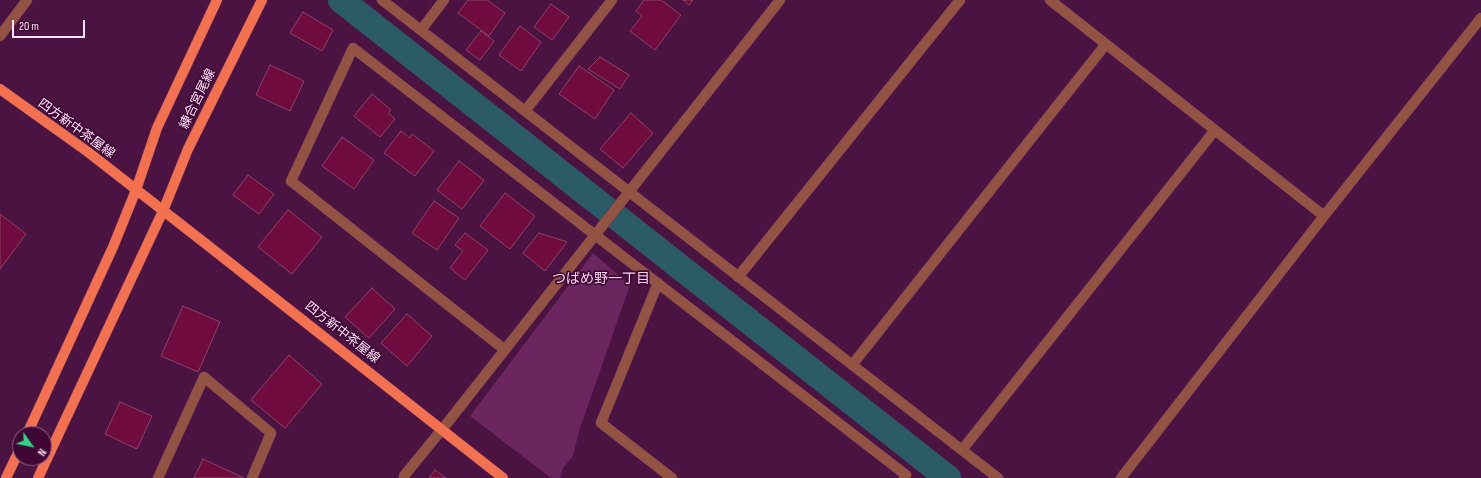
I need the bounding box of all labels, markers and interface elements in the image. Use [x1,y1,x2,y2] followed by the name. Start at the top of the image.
[14,12,87,38] scale bar
[19,19,39,34] text: 20 m
[177,66,219,132] street label: 練合宮尾線
[35,96,117,162] street label: 四方新中茶屋線
[552,271,650,287] district label: つばめ野一丁目
[301,299,383,367] street label: 四方新中茶屋線
[12,426,52,466] north arrow
[35,446,49,458] text: N

